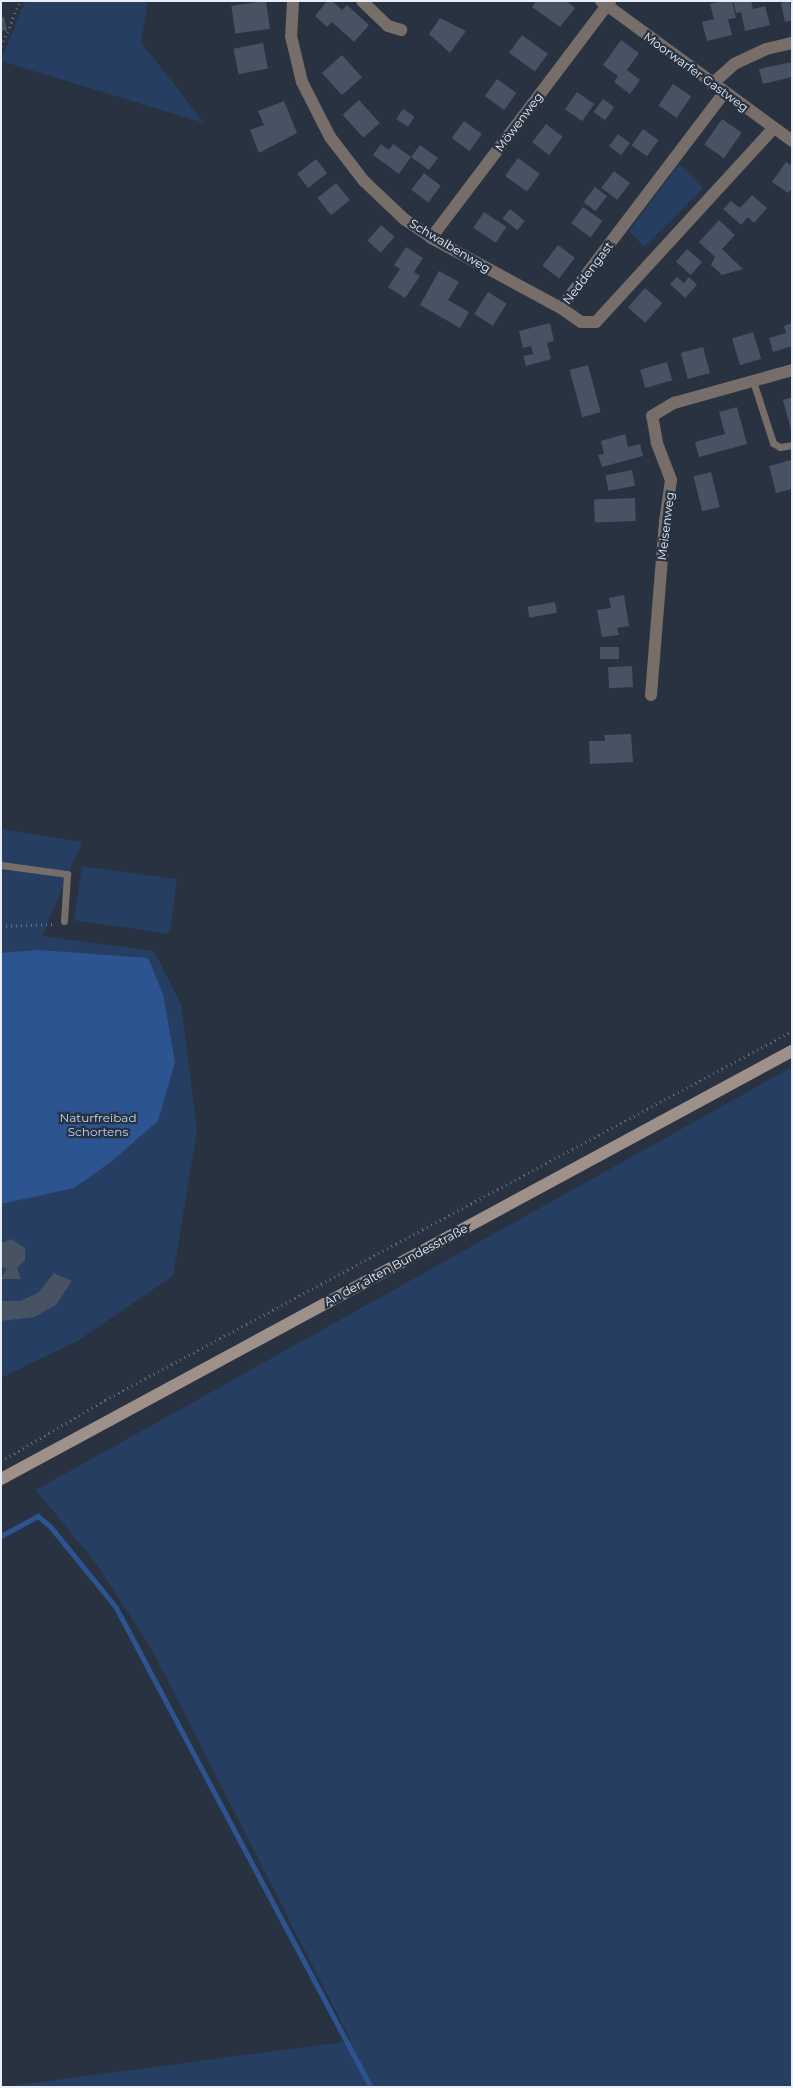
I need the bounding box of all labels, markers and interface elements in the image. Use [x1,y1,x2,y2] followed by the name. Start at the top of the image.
[641,29,751,115] street label: Moorwarfer Gastweg
[492,90,546,154] street label: Möwenweg
[407,216,493,276] street label: Schwalbenweg
[560,239,616,307] street label: Neddengast
[655,491,677,561] street label: Meisenweg
[59,1111,137,1139] park label: Naturfreibad Schortens
[322,1221,470,1309] street label: An der alten Bundesstraße

